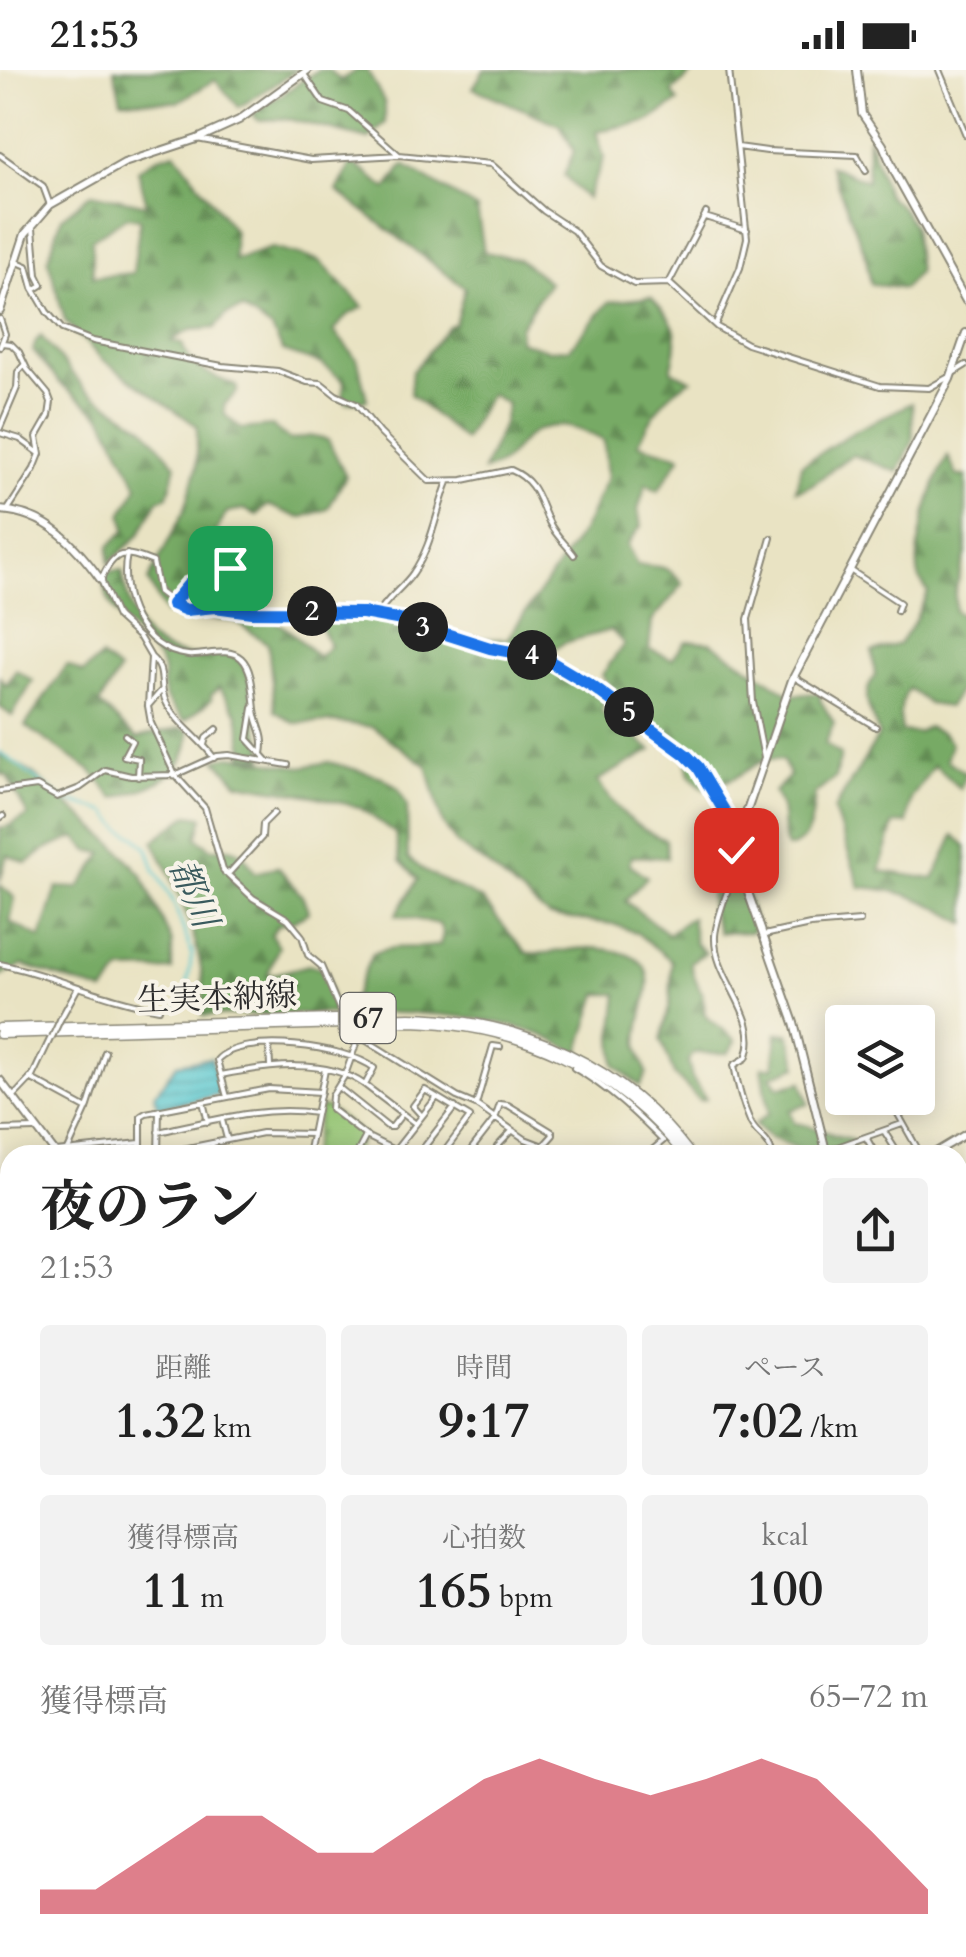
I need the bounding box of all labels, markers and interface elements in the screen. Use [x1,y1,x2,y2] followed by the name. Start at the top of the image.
[50,9,139,61] text: 21:53
[188,526,273,611] pin
[203,541,258,596] icon: arrive
[287,586,337,636] pin: 2
[305,592,319,630] text: 2
[398,602,448,652] pin: 3
[416,608,430,646] text: 3
[507,630,557,680] pin: 4
[525,636,539,674] text: 4
[604,687,654,737] pin: 5
[622,693,636,731] text: 5
[694,808,779,893] pin
[709,823,764,878] icon: check
[157,852,230,939] water label: 都川
[136,973,298,1023] street label: 生実本納線
[340,993,396,1043] road number: 67
[825,1005,935,1115] map controls
[825,1005,935,1115] button: layers
[40,1171,260,1245] text: 夜のラン
[823,1178,928,1283] button: share
[40,1246,114,1290] text: 21:53
[155,1349,211,1387] text: 距離
[456,1349,512,1387] text: 時間
[744,1349,826,1387] text: ペース
[114,1387,206,1455] text: 1.32
[438,1387,530,1455] text: 9:17
[712,1387,803,1455] text: 7:02
[206,1409,252,1447] text: km
[803,1409,858,1447] text: /km
[762,1517,808,1555] text: kcal
[127,1519,239,1557] text: 獲得標高
[442,1519,526,1557] text: 心拍数
[747,1555,823,1623] text: 100
[142,1557,193,1625] text: 11
[415,1557,492,1625] text: 165
[193,1579,224,1617] text: m
[492,1579,553,1617] text: bpm
[809,1675,928,1719] text: 65–72 m
[40,1680,168,1724] text: 獲得標高

